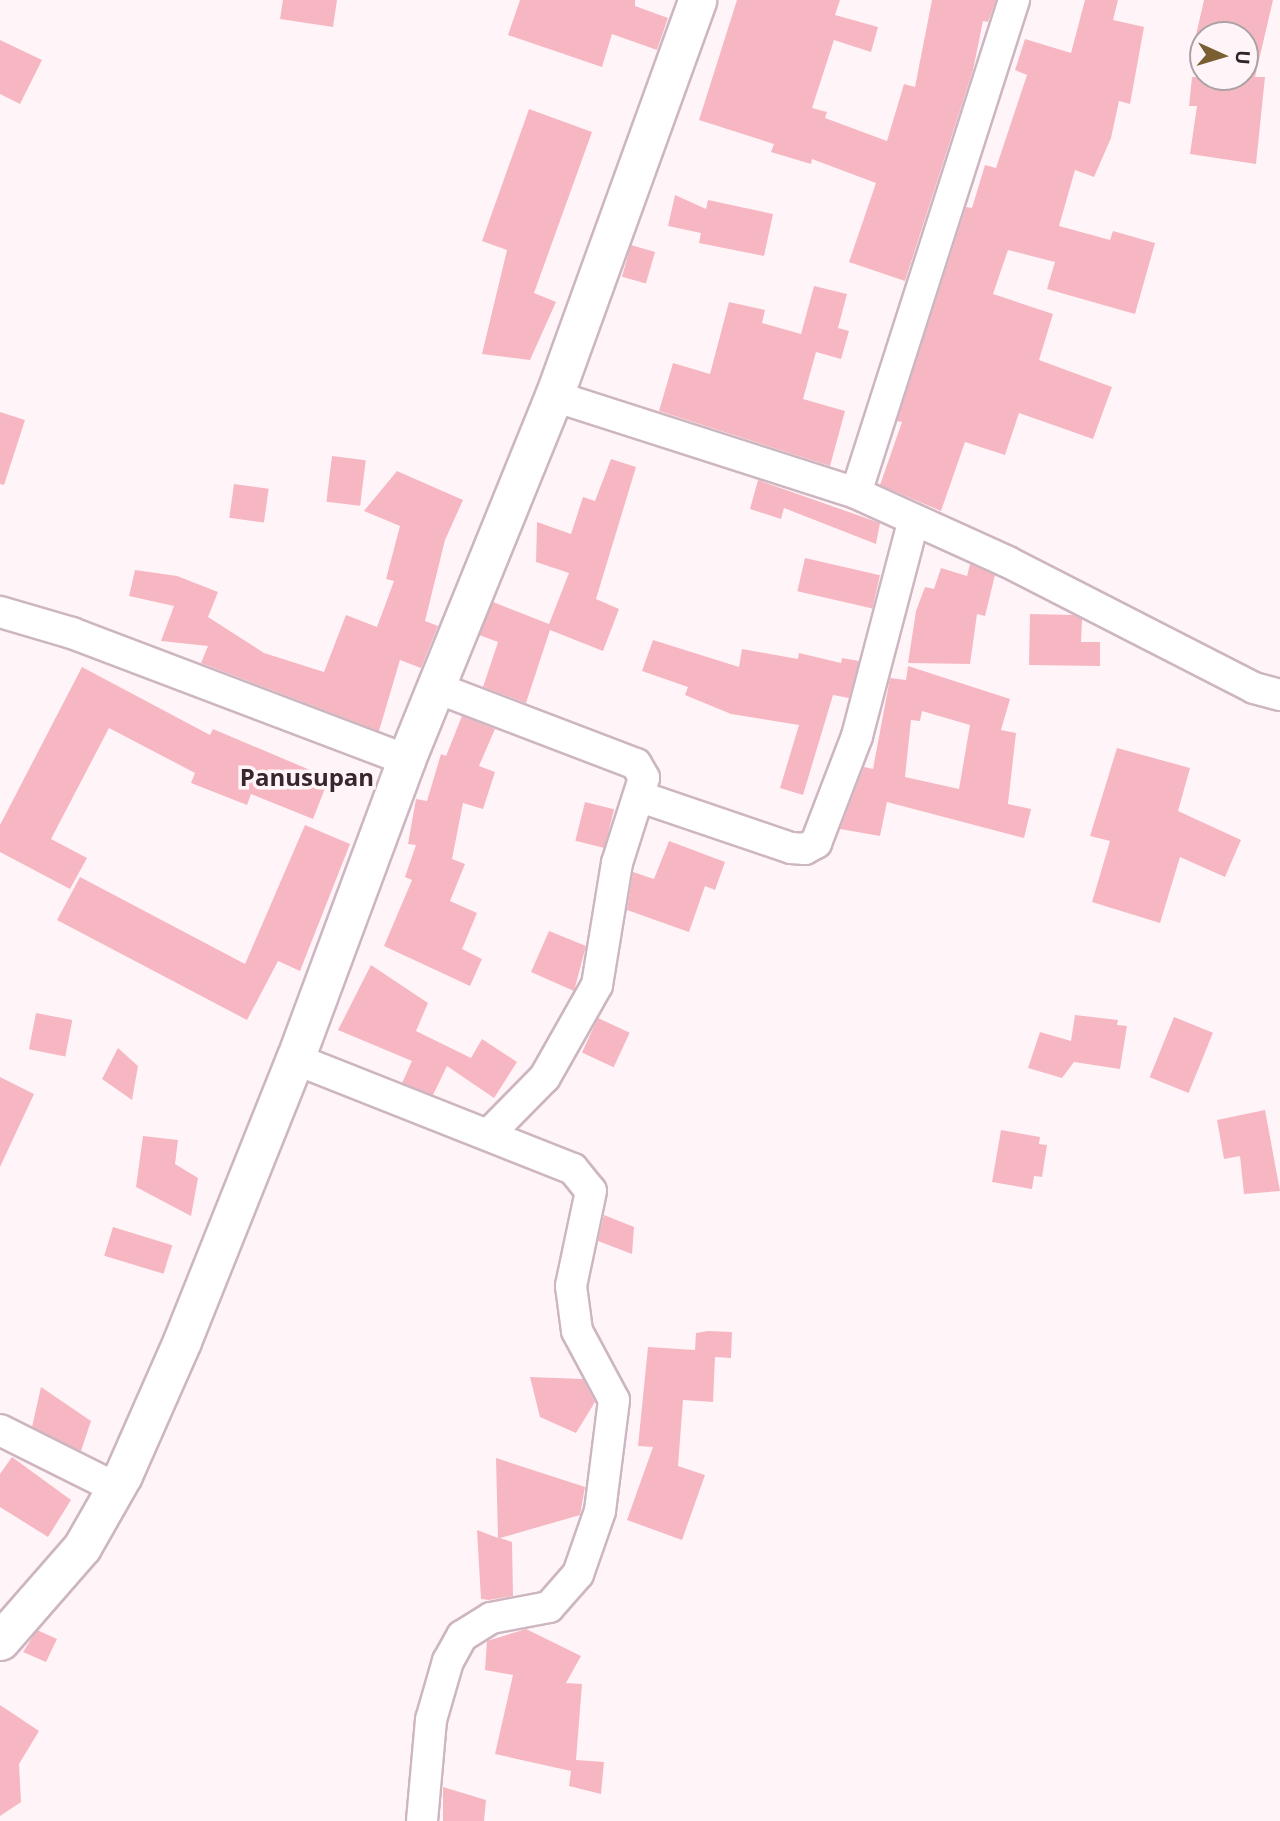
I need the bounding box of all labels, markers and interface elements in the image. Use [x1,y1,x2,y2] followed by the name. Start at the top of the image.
[1189,21,1259,91] north arrow
[1229,49,1256,65] text: U
[240,763,374,791] district label: Panusupan

